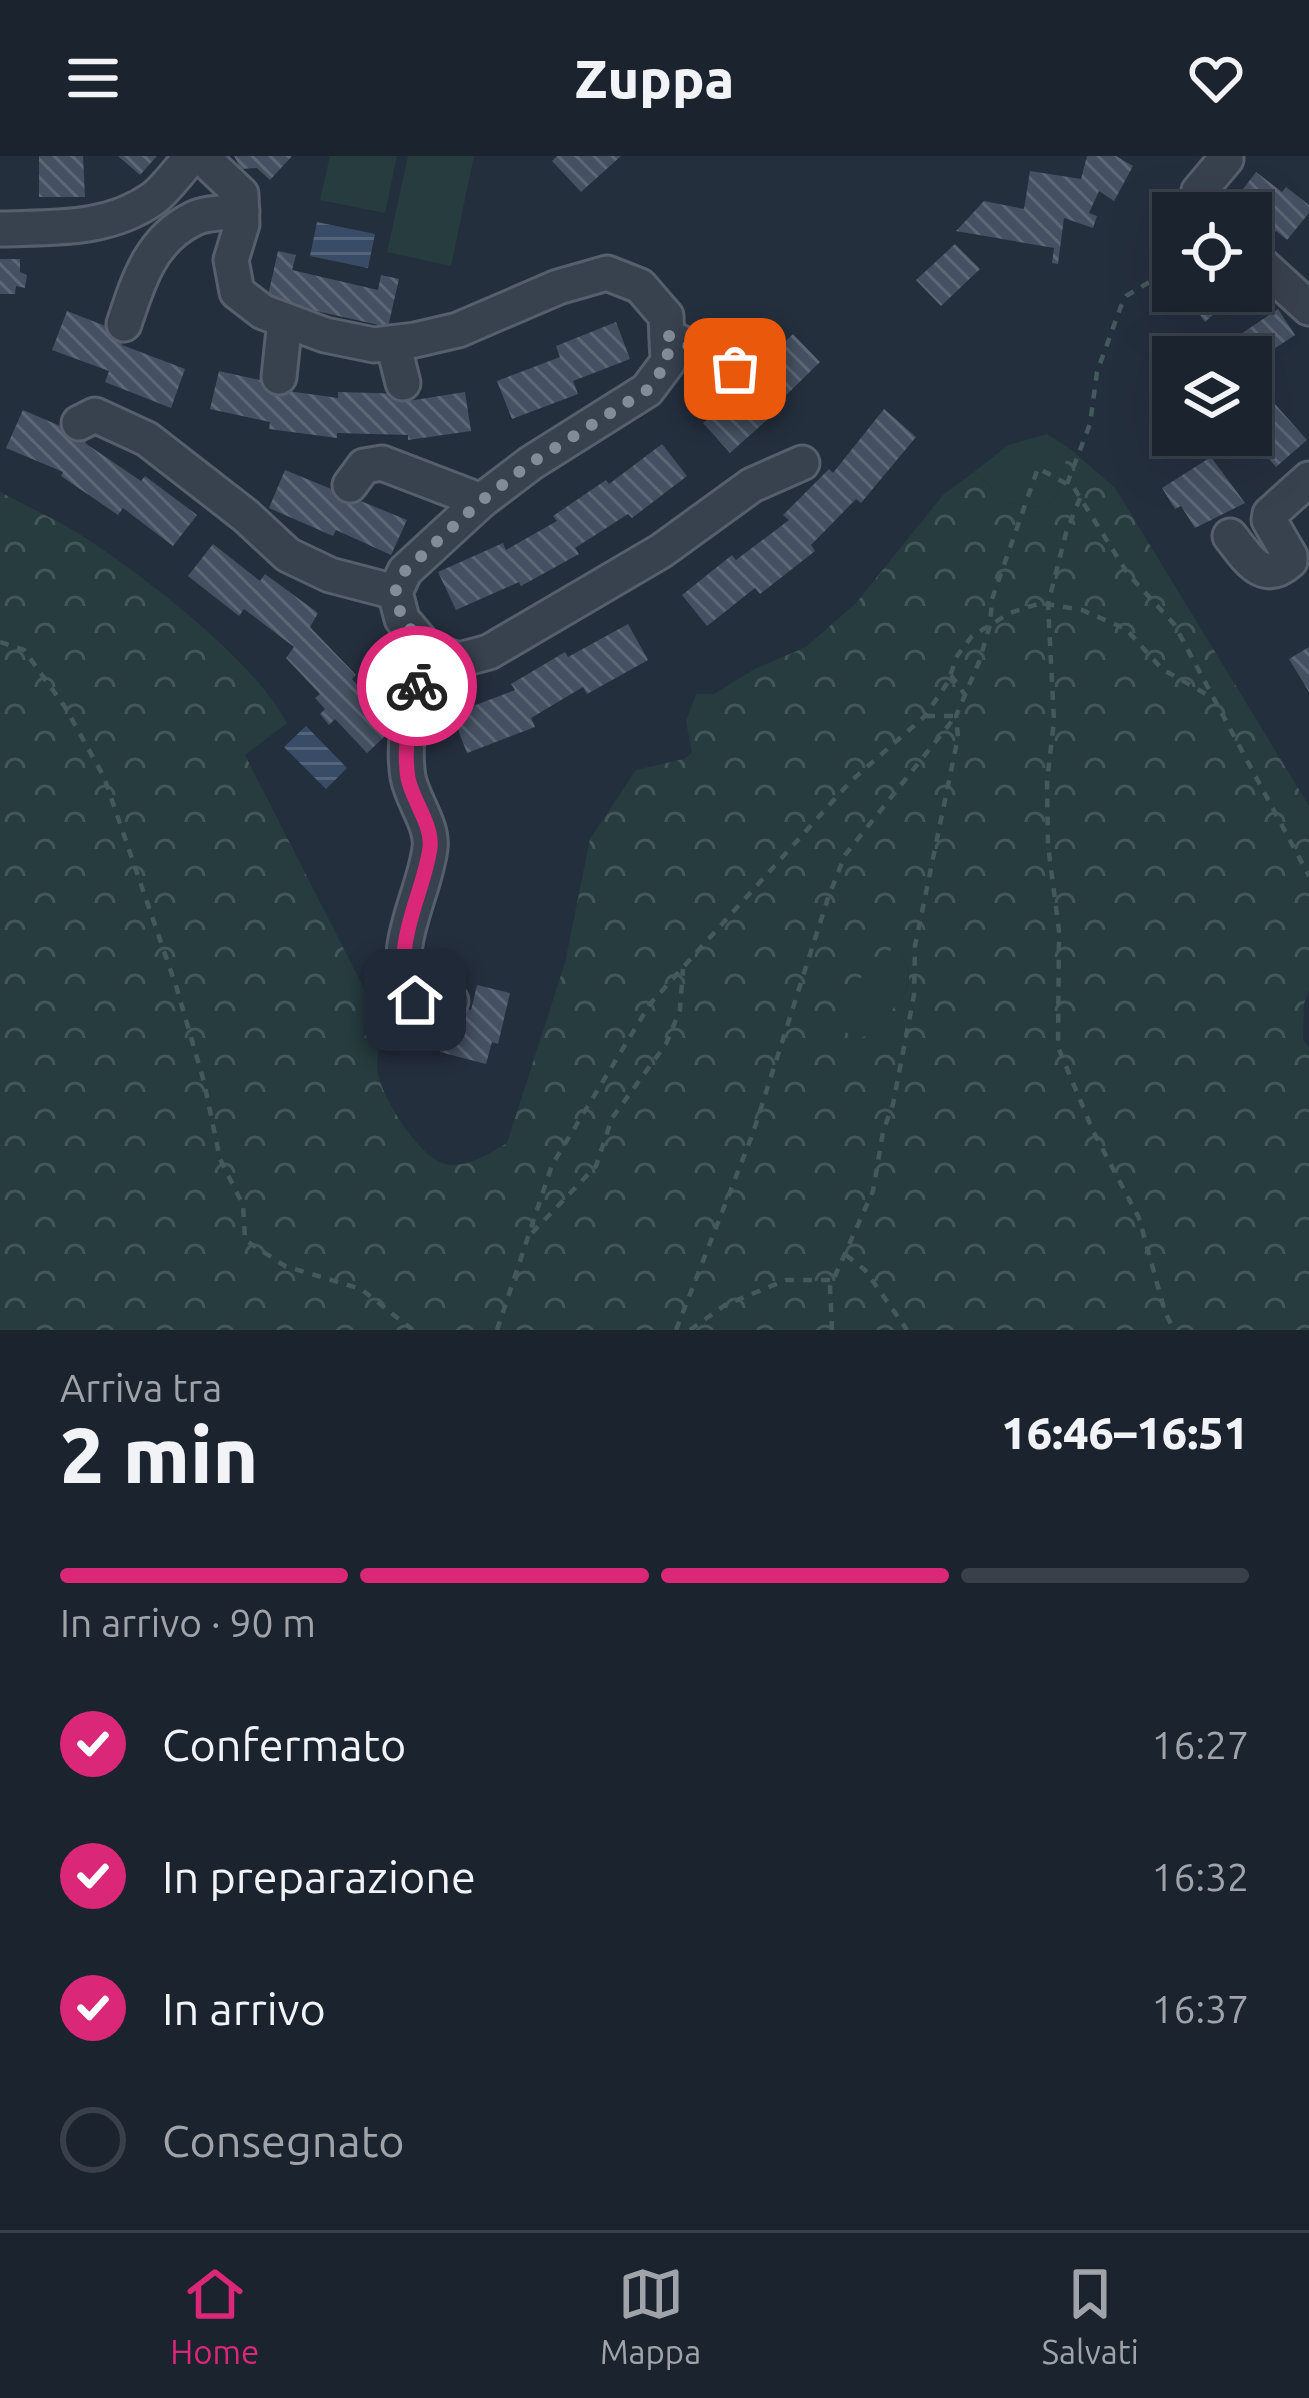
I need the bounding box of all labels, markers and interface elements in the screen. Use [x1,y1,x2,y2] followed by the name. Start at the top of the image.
[60,45,126,111] icon: menu
[1183,45,1249,111] icon: heart
[575,48,734,108] text: Zuppa
[1152,192,1272,456] map controls
[1152,192,1272,312] button: locate
[684,318,786,420] pin
[702,336,768,402] icon: bag
[1152,336,1272,456] button: layers
[357,626,477,746] courier
[384,653,450,719] icon: bike
[364,949,466,1051] pin
[382,967,448,1033] icon: home
[60,1366,222,1409] text: Arriva tra
[1001,1407,1249,1458] text: 16:46–16:51
[60,1410,258,1498] text: 2 min
[60,1601,316,1644] text: In arrivo · 90 m
[60,1711,126,1777] icon: check
[162,1719,406,1770] text: Confermato
[1151,1723,1249,1766] text: 16:27
[60,1843,126,1909] icon: check
[162,1851,476,1902] text: In preparazione
[1151,1855,1249,1898] text: 16:32
[60,1975,126,2041] icon: check
[162,1983,326,2034] text: In arrivo
[1151,1987,1249,2030] text: 16:37
[162,2115,405,2166] text: Consegnato
[170,2261,259,2370] tab: Home
[600,2261,701,2370] tab: Mappa
[1042,2261,1139,2370] tab: Salvati

